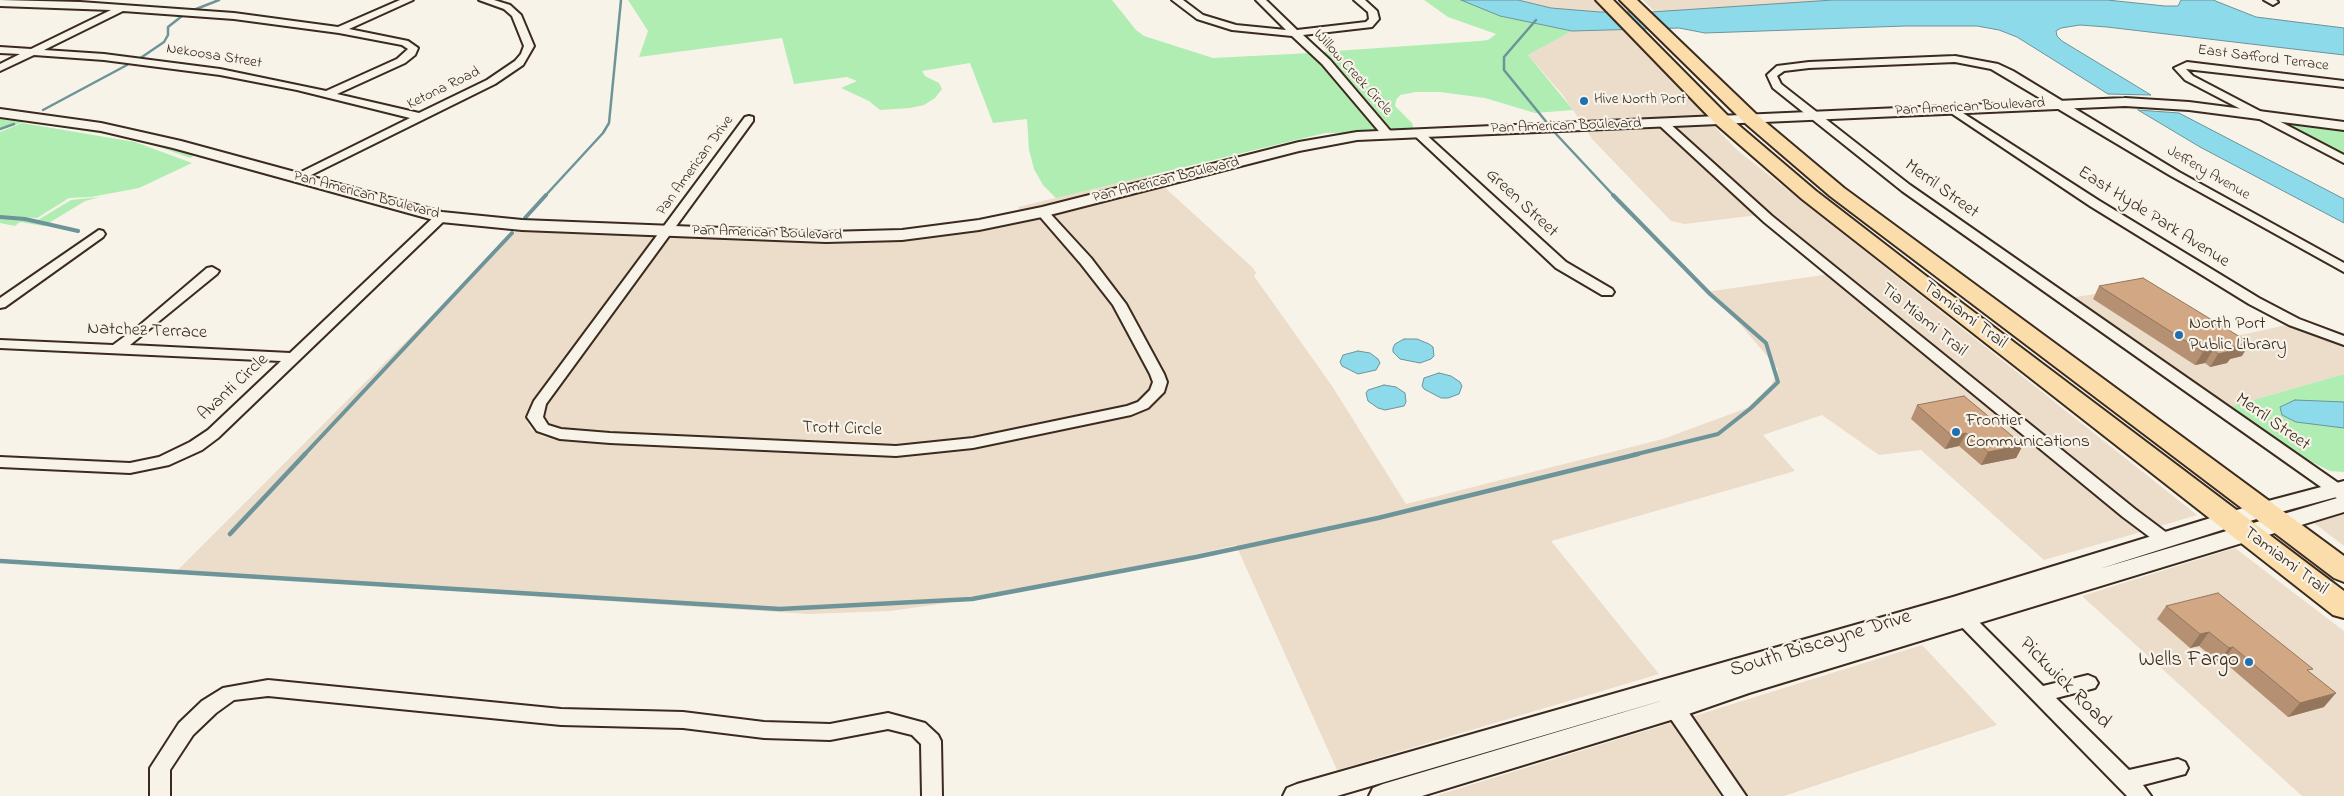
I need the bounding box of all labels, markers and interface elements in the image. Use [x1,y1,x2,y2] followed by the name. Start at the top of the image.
[1309,26,1395,120] street label: Willow Creek Circle
[165,41,263,73] street label: Nekoosa Street
[2196,42,2330,76] street label: East Safford Terrace
[405,64,483,114] street label: Ketona Road
[1594,92,1686,110] place label: Hive North Port
[1578,95,1590,107] marker: Hive North Port
[1894,95,2046,121] street label: Pan American Boulevard
[654,112,738,220] street label: Pan American Drive
[1490,115,1642,139] street label: Pan American Boulevard
[2163,143,2253,205] street label: Jeffery Avenue
[1091,154,1241,208] street label: Pan American Boulevard
[1900,156,1982,224] street label: Merril Street
[2073,163,2233,273] street label: East Hyde Park Avenue
[1480,165,1562,243] street label: Green Street
[291,168,441,224] street label: Pan American Boulevard
[691,222,843,246] street label: Pan American Boulevard
[1917,277,2011,355] street label: Tamiami Trail
[1875,279,1971,363] street label: Tia Miami Trail
[2189,314,2287,356] place label: North Port Public Library
[87,319,207,345] street label: Natchez Terrace
[2173,329,2185,341] marker: North Port Public Library
[194,350,274,426] street label: Avanti Circle
[2230,389,2314,457] street label: Merril Street
[1966,411,2090,454] place label: Frontier Communications
[802,418,882,442] street label: Trott Circle
[1950,426,1962,438] marker: Frontier Communications
[2238,523,2332,601] street label: Tamiami Trail
[1727,605,1915,685] street label: South Biscayne Drive
[2013,633,2115,735] street label: Pickwick Road
[2138,649,2239,675] place label: Wells Fargo
[2243,656,2255,668] marker: Wells Fargo

